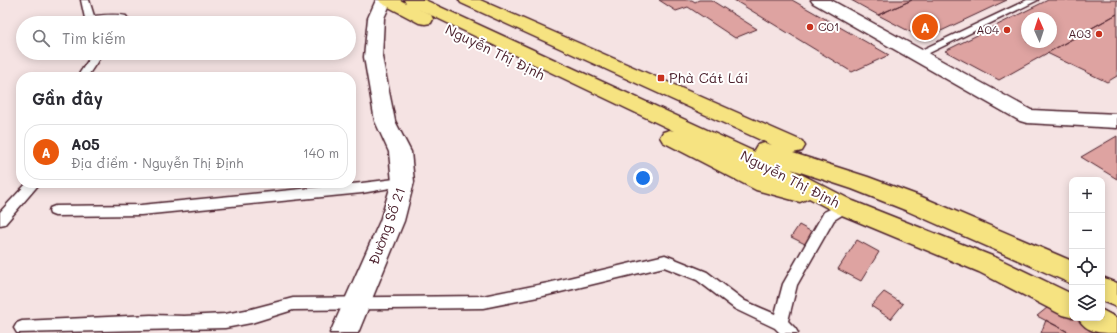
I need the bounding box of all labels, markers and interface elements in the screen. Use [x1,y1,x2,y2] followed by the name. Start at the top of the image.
[912,12,938,42] pin: A
[1021,12,1057,48] north arrow
[16,16,356,60] search box
[818,18,839,34] place label: C01
[442,19,548,84] street label: Nguyễn Thị Định
[976,21,999,37] place label: A04
[805,22,815,32] marker: C01
[1002,25,1012,35] marker: A04
[1068,25,1091,41] place label: A03
[30,27,52,49] icon: search
[62,28,126,48] text: Tìm kiếm
[1094,29,1104,39] marker: A03
[669,68,748,87] place label: Phà Cát Lái
[656,73,666,83] marker: Phà Cát Lái
[32,87,103,109] text: Gần đây
[71,134,100,154] text: A05
[41,144,51,161] text: A
[303,144,339,161] text: 140 m
[737,145,843,212] street label: Nguyễn Thị Định
[71,154,243,171] text: Địa điểm · Nguyễn Thị Định
[633,168,653,188] your location
[1069,177,1105,321] map controls
[1069,177,1105,213] button: +
[364,184,409,267] street label: Đường Số 21
[1069,213,1105,249] button: −
[1069,249,1105,285] button: locate
[1069,285,1105,321] button: layers

